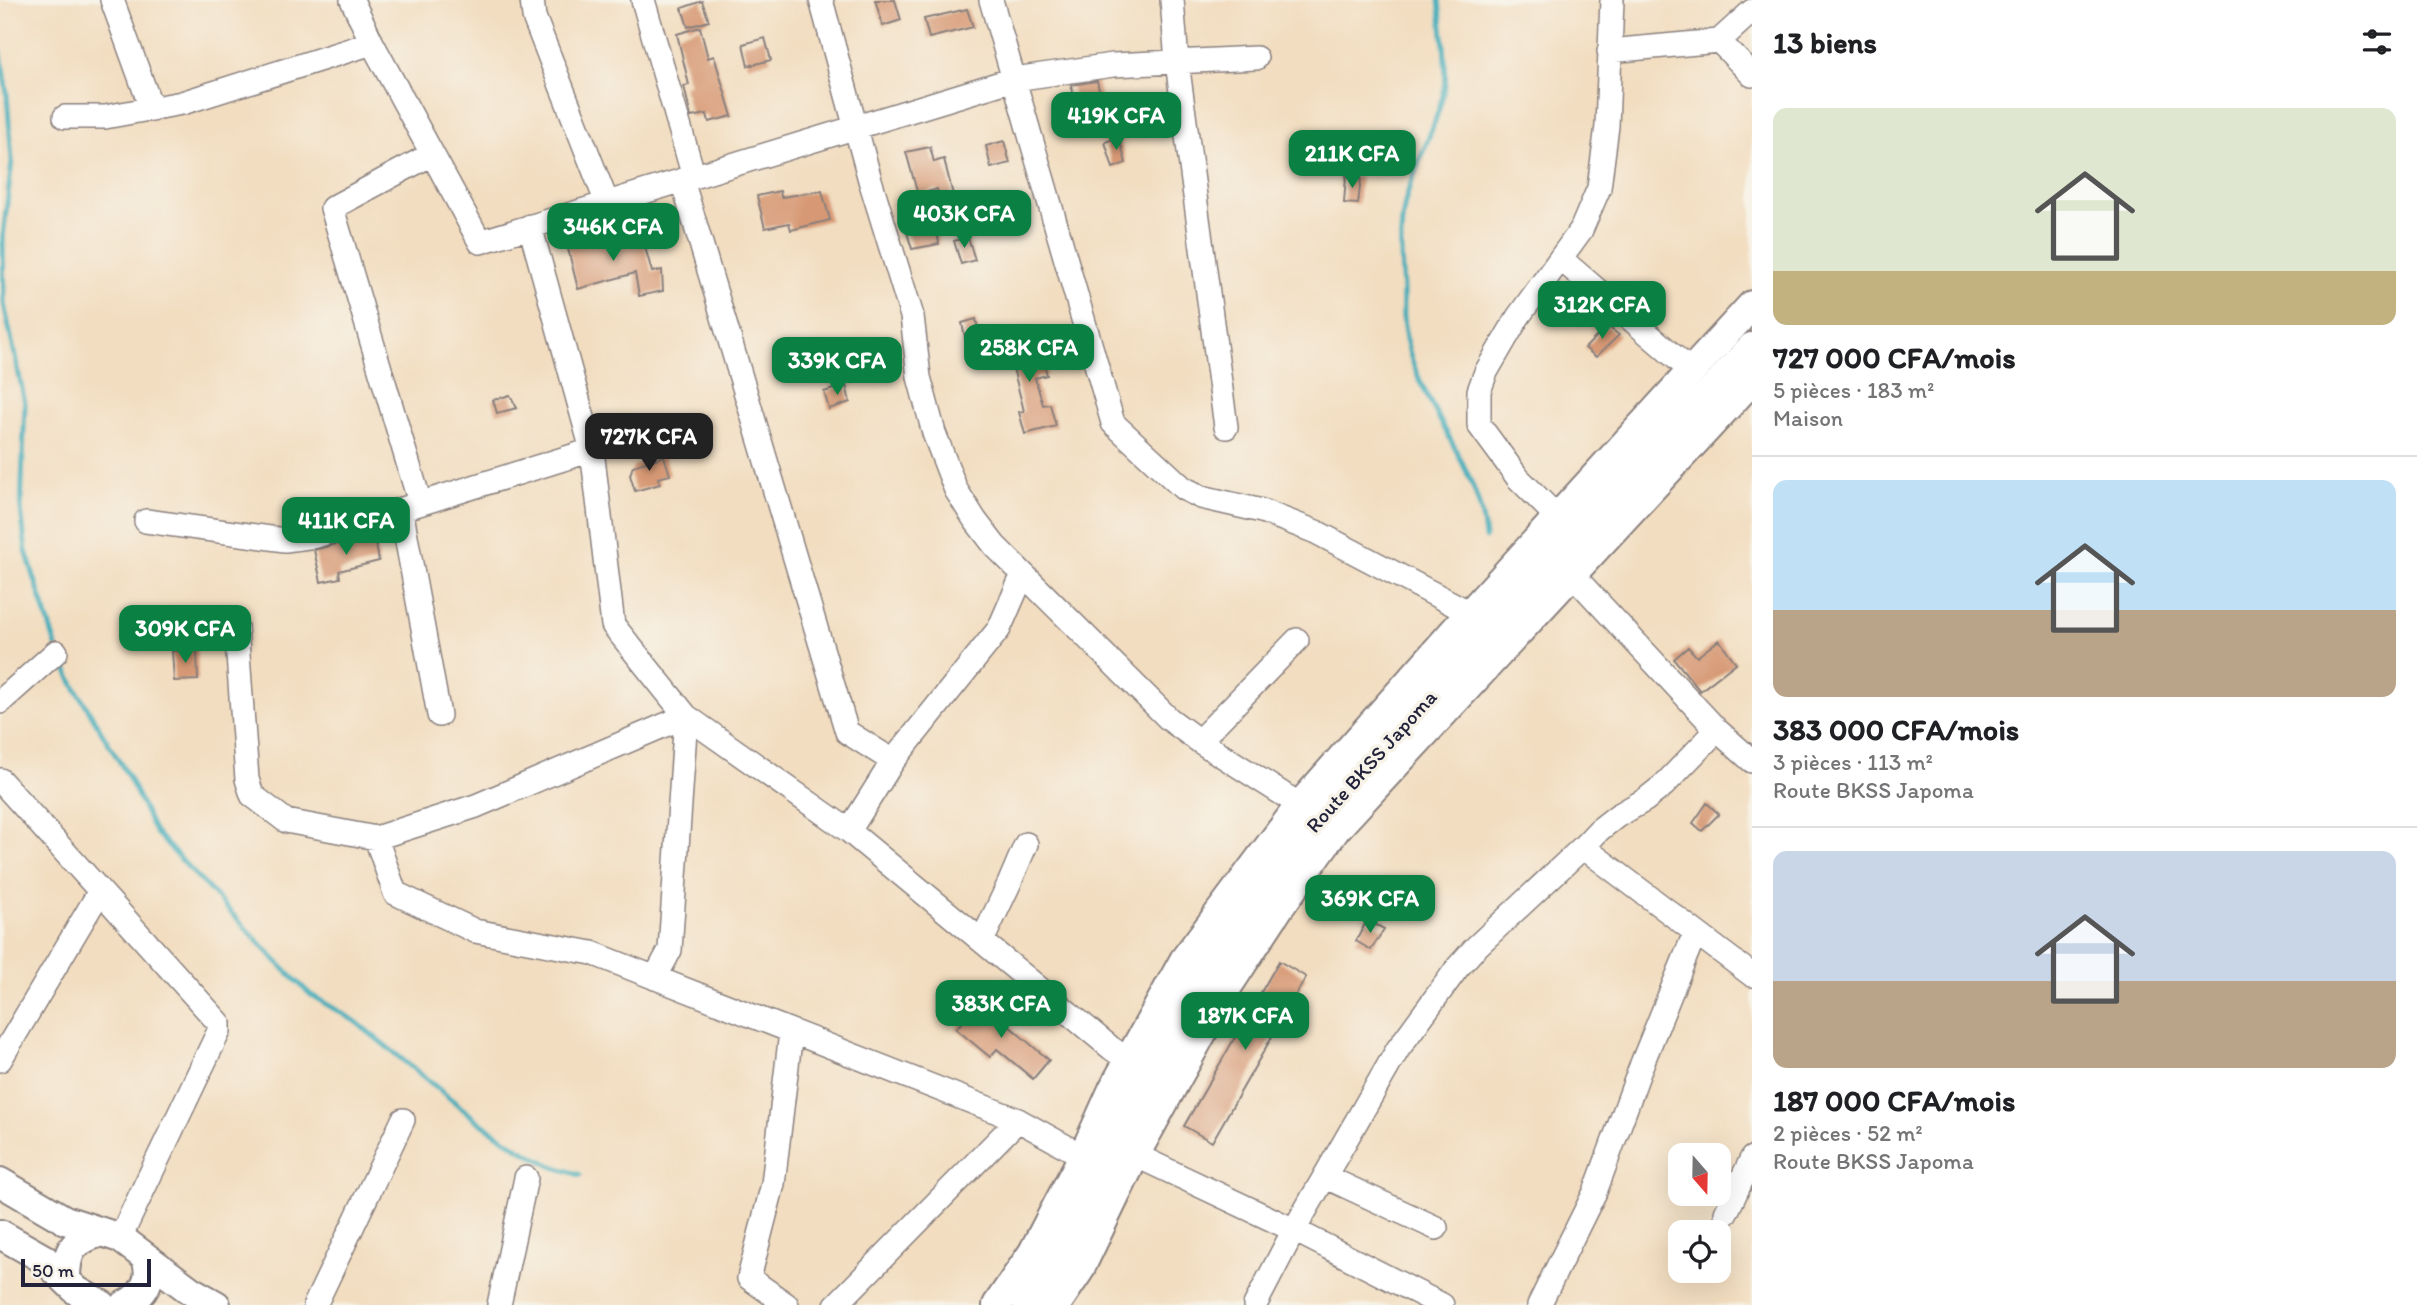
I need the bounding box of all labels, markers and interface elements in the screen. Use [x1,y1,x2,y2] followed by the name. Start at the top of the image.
[2358,23,2396,61] icon: filters
[1773,24,1877,61] text: 13 biens
[1044,92,1188,152] pin: 419K CFA
[1067,101,1165,129] text: 419K CFA
[1280,130,1424,190] pin: 211K CFA
[1305,139,1399,167] text: 211K CFA
[2022,153,2148,279] icon: home
[892,190,1036,250] pin: 403K CFA
[913,199,1015,227] text: 403K CFA
[541,204,685,263] pin: 346K CFA
[563,212,663,240] text: 346K CFA
[1530,282,1674,341] pin: 312K CFA
[1554,290,1650,318] text: 312K CFA
[957,324,1101,384] pin: 258K CFA
[980,333,1078,361] text: 258K CFA
[765,338,909,397] pin: 339K CFA
[1773,339,2016,376] text: 727 000 CFA/mois
[788,346,886,374] text: 339K CFA
[1773,376,1934,404] text: 5 pièces · 183 m²
[1773,404,1843,432] text: Maison
[577,414,721,473] pin: 727K CFA
[601,422,697,450] text: 727K CFA
[274,498,418,557] pin: 411K CFA
[298,506,394,534] text: 411K CFA
[2022,525,2148,651] icon: home
[113,606,257,665] pin: 309K CFA
[135,614,235,642] text: 309K CFA
[1300,684,1442,837] street label: Route BKSS Japoma
[1773,711,2019,748] text: 383 000 CFA/mois
[1773,748,1933,776] text: 3 pièces · 113 m²
[1773,776,1974,804] text: Route BKSS Japoma
[1298,876,1442,935] pin: 369K CFA
[1321,884,1419,912] text: 369K CFA
[2022,896,2148,1022] icon: home
[929,981,1073,1040] pin: 383K CFA
[952,989,1050,1017] text: 383K CFA
[1173,992,1317,1052] pin: 187K CFA
[1197,1001,1293,1029] text: 187K CFA
[1773,1082,2015,1119] text: 187 000 CFA/mois
[1773,1119,1923,1147] text: 2 pièces · 52 m²
[1668,1143,1731,1206] north arrow
[1668,1143,1731,1283] map controls
[1773,1147,1974,1175] text: Route BKSS Japoma
[1668,1220,1731,1283] button: locate
[21,1256,150,1288] scale bar
[32,1259,74,1282] text: 50 m

